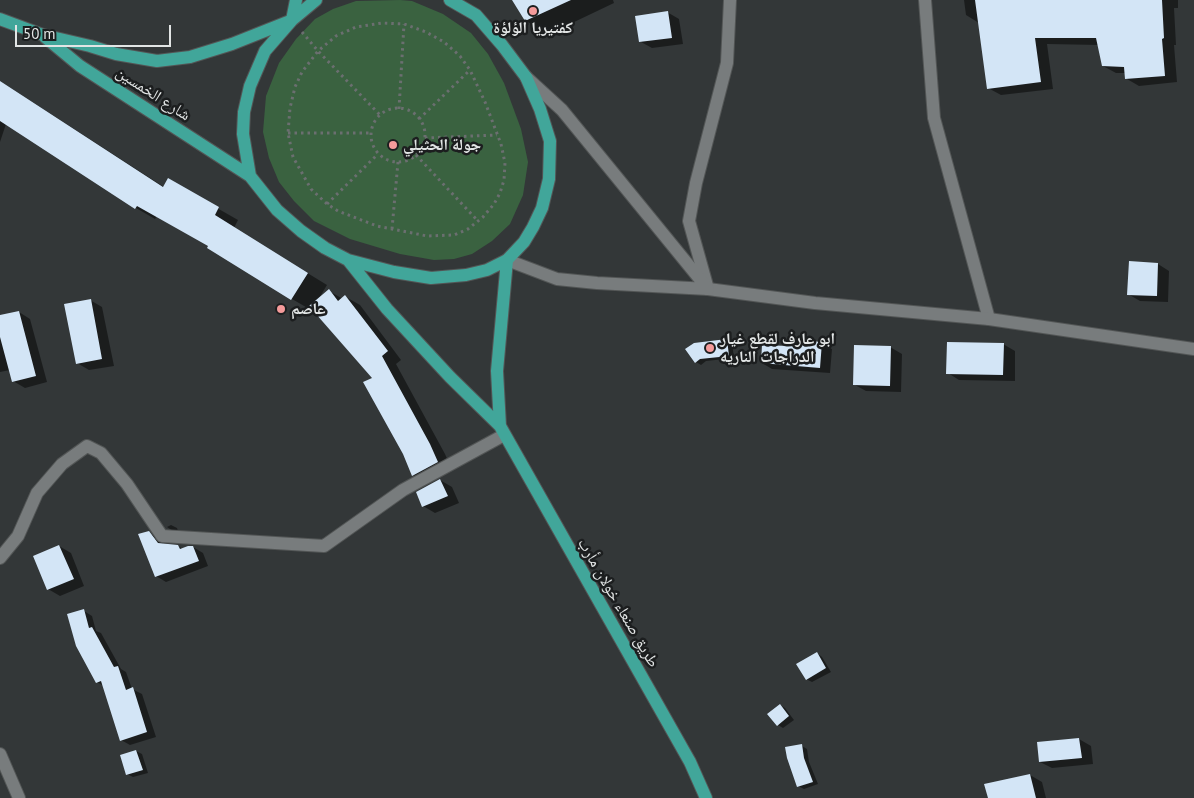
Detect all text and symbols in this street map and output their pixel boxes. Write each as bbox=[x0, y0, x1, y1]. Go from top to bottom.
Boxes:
marker: كفتيريا الؤلؤة bbox=[527, 5, 539, 17]
scale bar bbox=[18, 15, 174, 47]
place label: كفتيريا الؤلؤة bbox=[493, 18, 573, 38]
text: 50 m bbox=[23, 24, 56, 43]
street label: شارع الخمسين bbox=[112, 63, 194, 125]
place label: جولة الحثيلي bbox=[403, 135, 481, 155]
marker: جولة الحثيلي bbox=[387, 139, 399, 151]
place label: عاصم bbox=[291, 299, 325, 319]
marker: عاصم bbox=[275, 303, 287, 315]
place label: ابو عارف لقطع غيار الدراجات الناريه bbox=[720, 329, 835, 367]
marker: ابو عارف لقطع غيار الدراجات الناريه bbox=[704, 342, 716, 354]
street label: طريق صنعاء خولان مأرب bbox=[573, 535, 663, 671]

